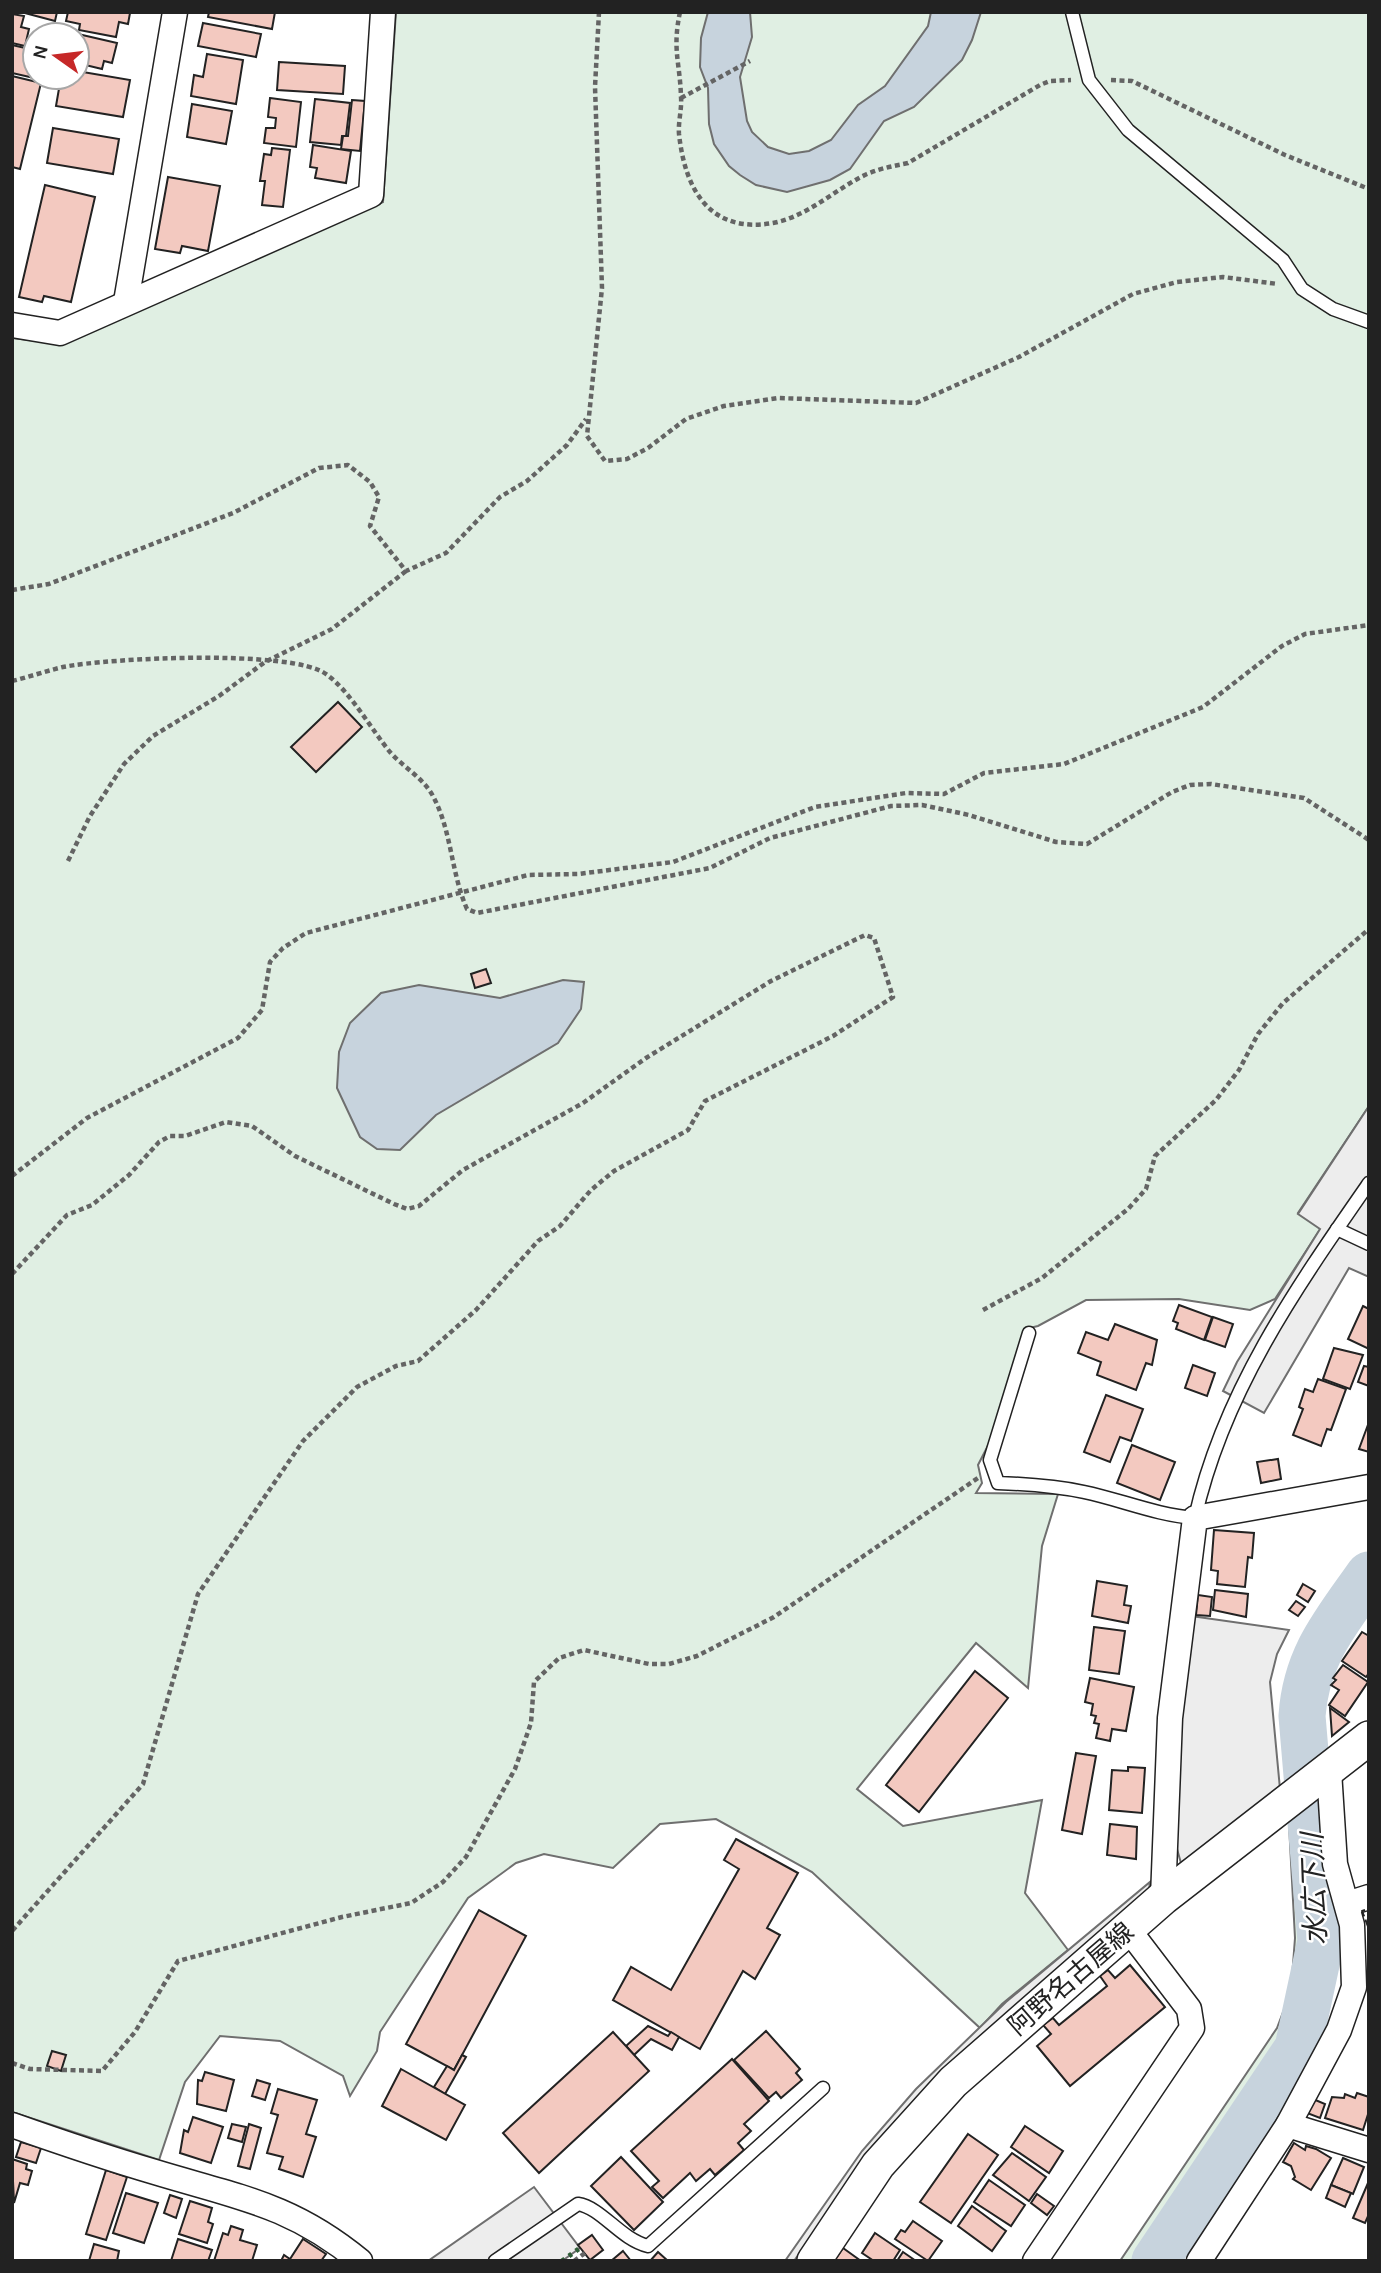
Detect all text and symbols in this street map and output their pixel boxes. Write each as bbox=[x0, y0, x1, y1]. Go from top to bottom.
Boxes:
north arrow bbox=[21, 21, 91, 91]
text: N bbox=[28, 43, 53, 61]
water label: 水広下川 bbox=[1295, 1829, 1332, 1946]
street label: 阿野名古屋線 bbox=[1002, 1916, 1140, 2042]

